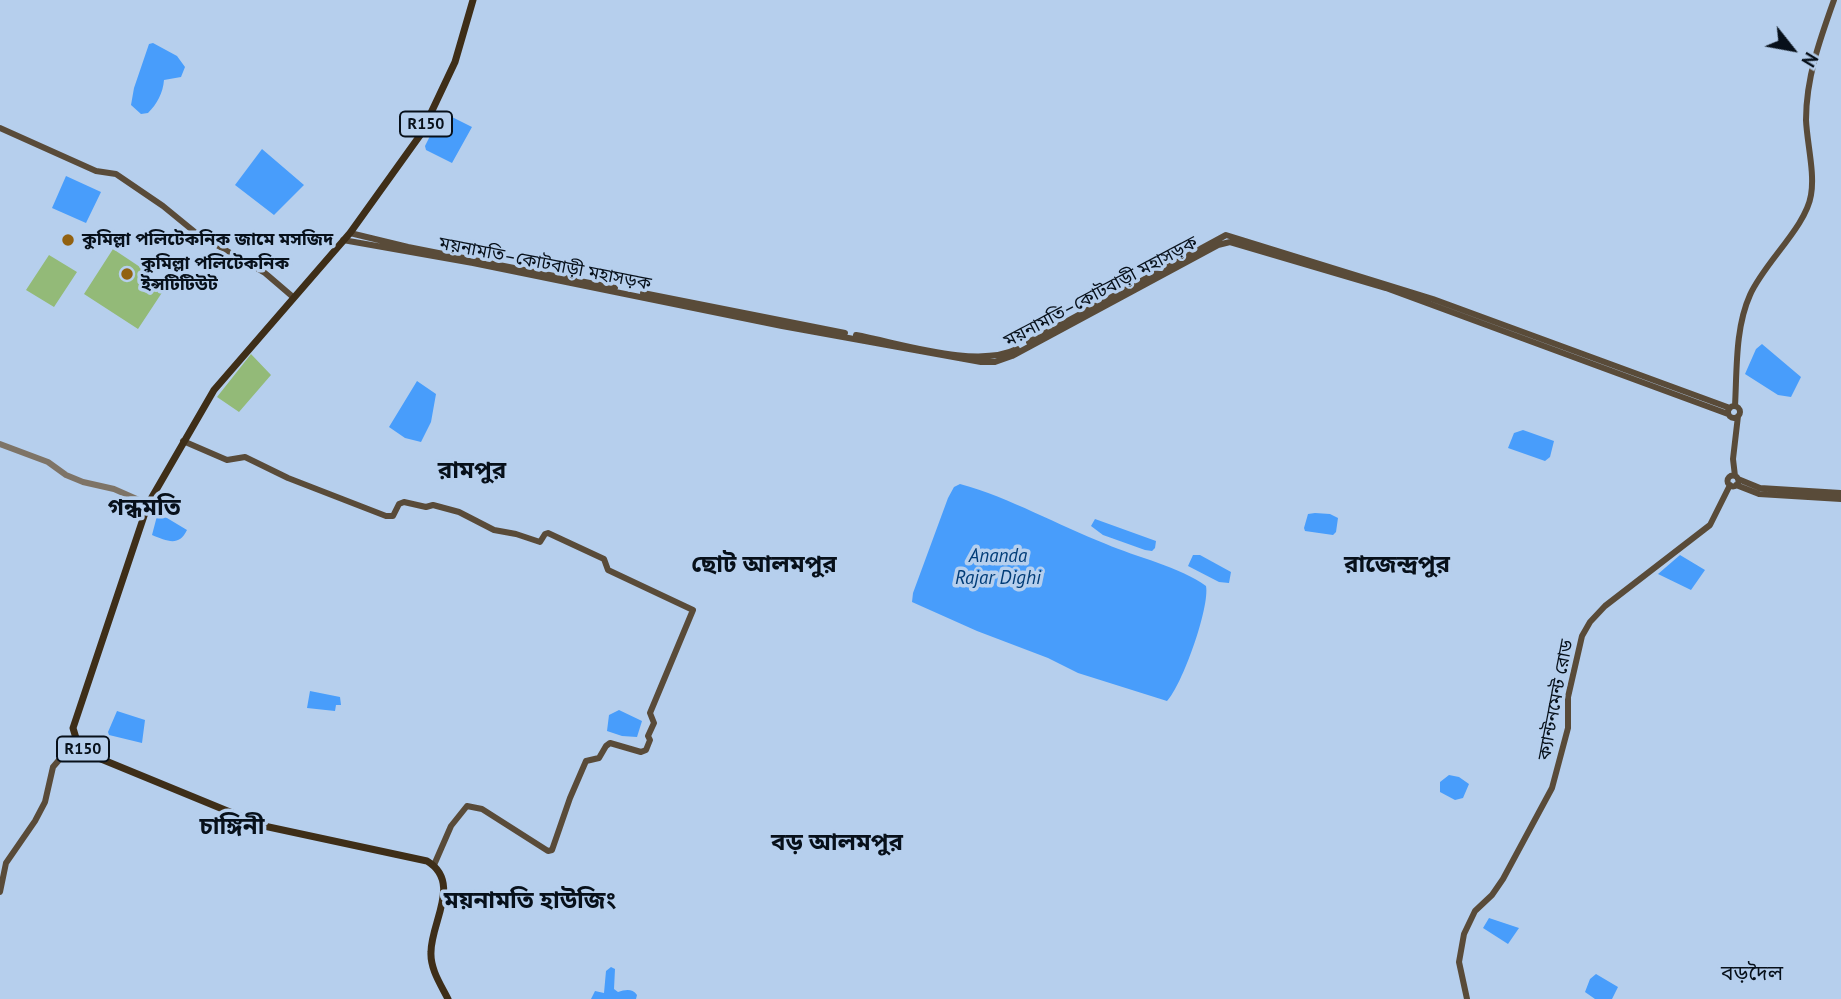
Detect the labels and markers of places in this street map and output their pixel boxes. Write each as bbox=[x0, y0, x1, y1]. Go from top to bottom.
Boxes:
place label: কুমিল্লা পলিটেকনিক জামে মসজিদ bbox=[82, 229, 333, 251]
marker: কুমিল্লা পলিটেকনিক জামে মসজিদ bbox=[60, 232, 76, 248]
place label: কুমিল্লা পলিটেকনিক ইন্সটিটিউট bbox=[141, 253, 289, 296]
marker: কুমিল্লা পলিটেকনিক ইন্সটিটিউট bbox=[119, 266, 135, 282]

